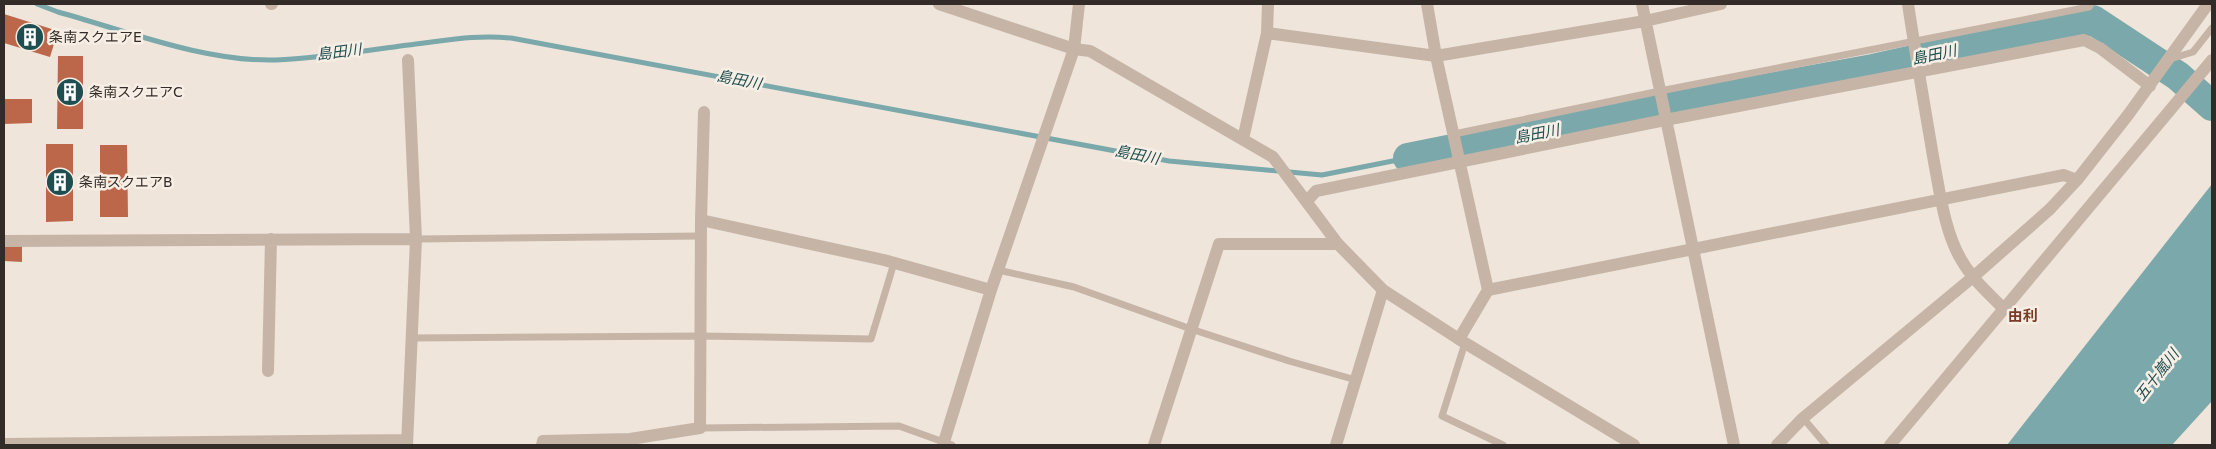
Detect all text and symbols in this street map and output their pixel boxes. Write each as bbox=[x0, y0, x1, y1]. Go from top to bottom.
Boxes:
building icon: 条南スクエアE bbox=[15, 22, 45, 52]
place label: 条南スクエアE bbox=[49, 29, 142, 45]
water label: 島田川 bbox=[316, 40, 364, 64]
water label: 島田川 bbox=[1910, 41, 1960, 68]
water label: 島田川 bbox=[715, 67, 765, 94]
building icon: 条南スクエアC bbox=[55, 77, 85, 107]
place label: 条南スクエアC bbox=[89, 84, 183, 100]
water label: 島田川 bbox=[1513, 120, 1563, 147]
water label: 島田川 bbox=[1113, 142, 1163, 169]
building icon: 条南スクエアB bbox=[45, 167, 75, 197]
place label: 条南スクエアB bbox=[79, 174, 173, 190]
district label: 由利 bbox=[2008, 307, 2038, 325]
water label: 五十嵐川 bbox=[2131, 344, 2184, 404]

